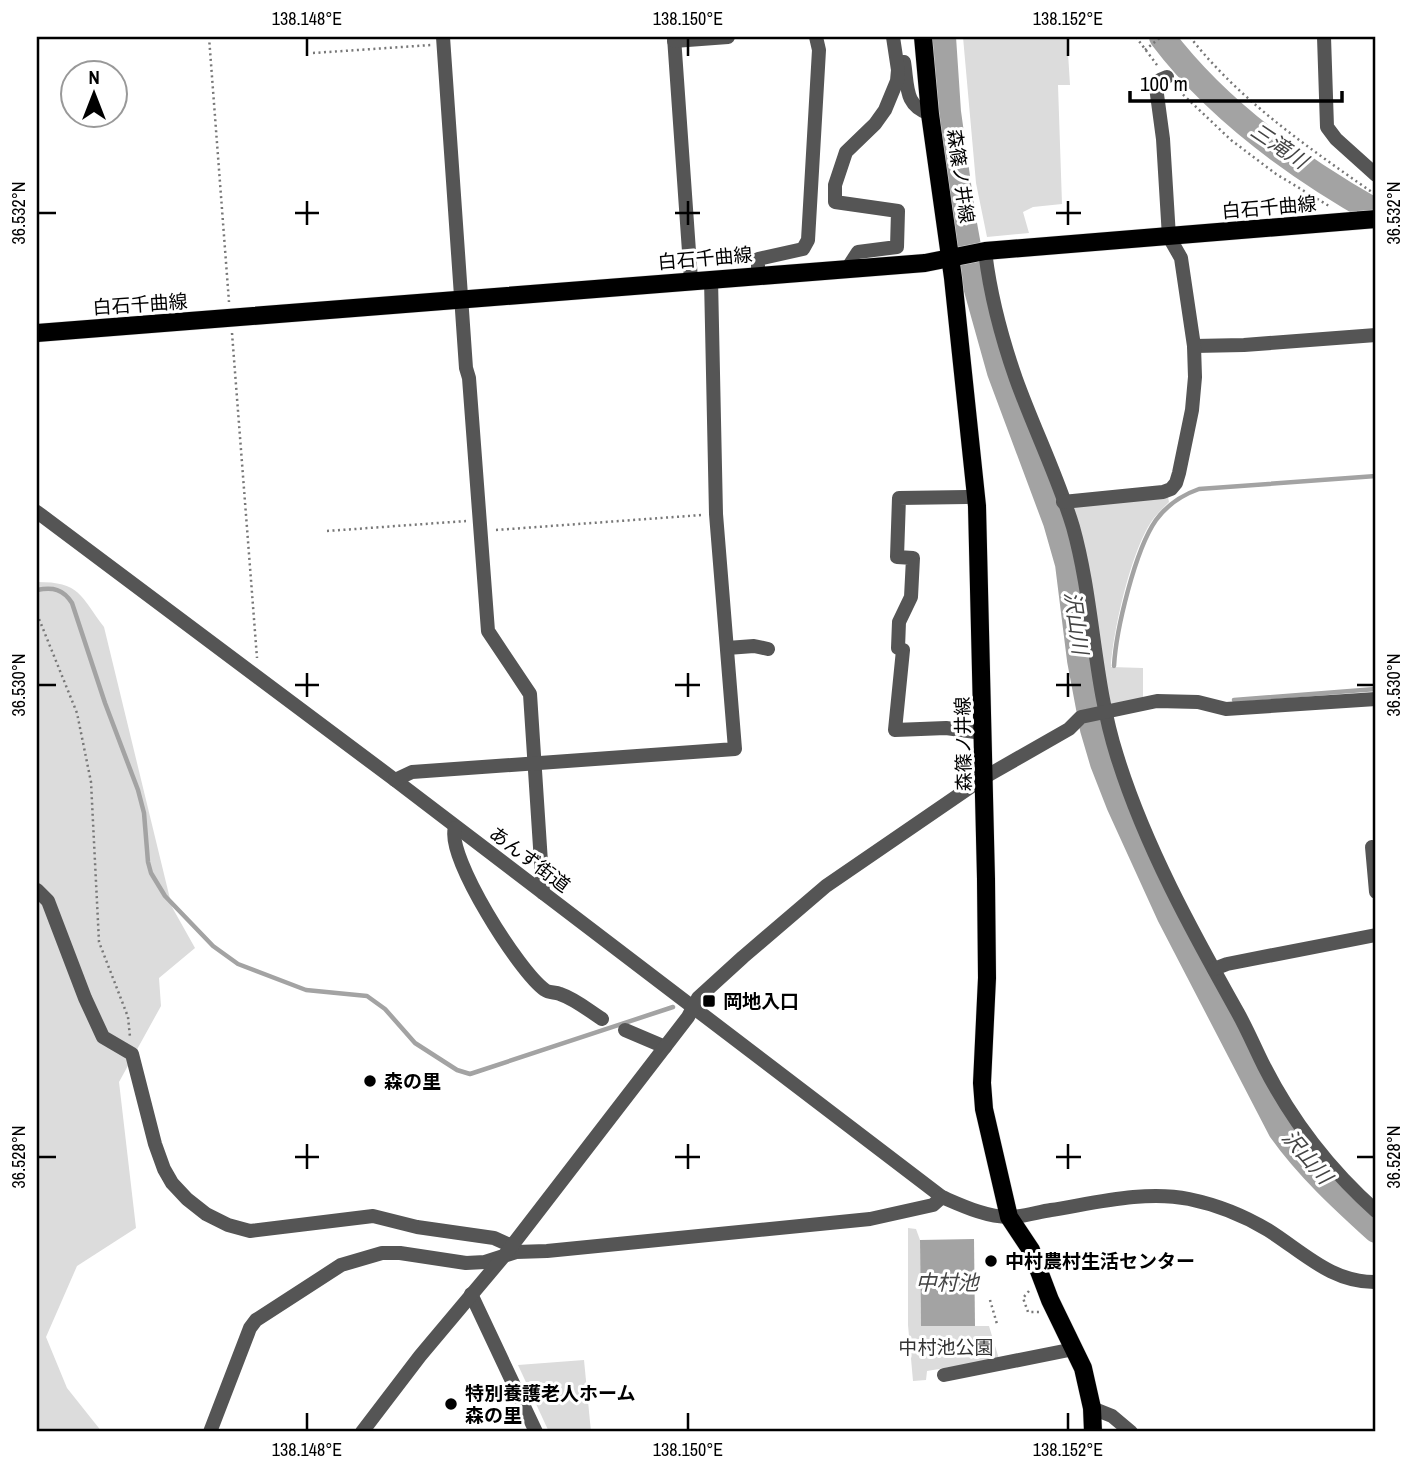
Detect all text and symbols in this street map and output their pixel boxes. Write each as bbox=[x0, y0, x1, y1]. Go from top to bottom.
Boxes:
text: 138.148°E bbox=[272, 6, 342, 31]
text: 138.150°E bbox=[653, 6, 723, 31]
text: 138.152°E bbox=[1033, 6, 1103, 31]
north arrow bbox=[60, 60, 130, 130]
scale bar bbox=[1130, 60, 1341, 104]
text: N bbox=[88, 64, 100, 90]
text: 100 m bbox=[1140, 69, 1188, 98]
water label: 三滝川 bbox=[1245, 116, 1315, 176]
street label: 森篠ノ井線 bbox=[942, 127, 980, 225]
text: 36.532°N bbox=[6, 182, 31, 245]
text: 36.532°N bbox=[1381, 182, 1406, 245]
street label: 白石千曲線 bbox=[1221, 190, 1317, 224]
street label: 白石千曲線 bbox=[657, 241, 753, 275]
street label: 白石千曲線 bbox=[92, 288, 188, 320]
water label: 沢山川 bbox=[1058, 590, 1096, 658]
text: 36.530°N bbox=[6, 654, 31, 717]
text: 36.530°N bbox=[1381, 654, 1406, 717]
street label: 森篠ノ井線 bbox=[949, 696, 977, 792]
street label: あんず街道 bbox=[484, 820, 576, 898]
place label: 岡地入口 bbox=[723, 988, 799, 1014]
marker: 岡地入口 bbox=[701, 993, 717, 1009]
place label: 森の里 bbox=[384, 1068, 441, 1094]
marker: 森の里 bbox=[362, 1073, 378, 1089]
water label: 沢山川 bbox=[1276, 1123, 1340, 1191]
text: 36.528°N bbox=[6, 1126, 31, 1189]
text: 36.528°N bbox=[1381, 1126, 1406, 1189]
place label: 中村農村生活センター bbox=[1005, 1248, 1195, 1274]
marker: 中村農村生活センター bbox=[983, 1253, 999, 1269]
water label: 中村池 bbox=[916, 1268, 980, 1297]
park label: 中村池公園 bbox=[898, 1334, 994, 1360]
place label: 特別養護老人ホーム 森の里 bbox=[465, 1380, 635, 1428]
marker: 特別養護老人ホーム 森の里 bbox=[443, 1396, 459, 1412]
text: 138.148°E bbox=[272, 1437, 342, 1462]
text: 138.150°E bbox=[653, 1437, 723, 1462]
text: 138.152°E bbox=[1033, 1437, 1103, 1462]

